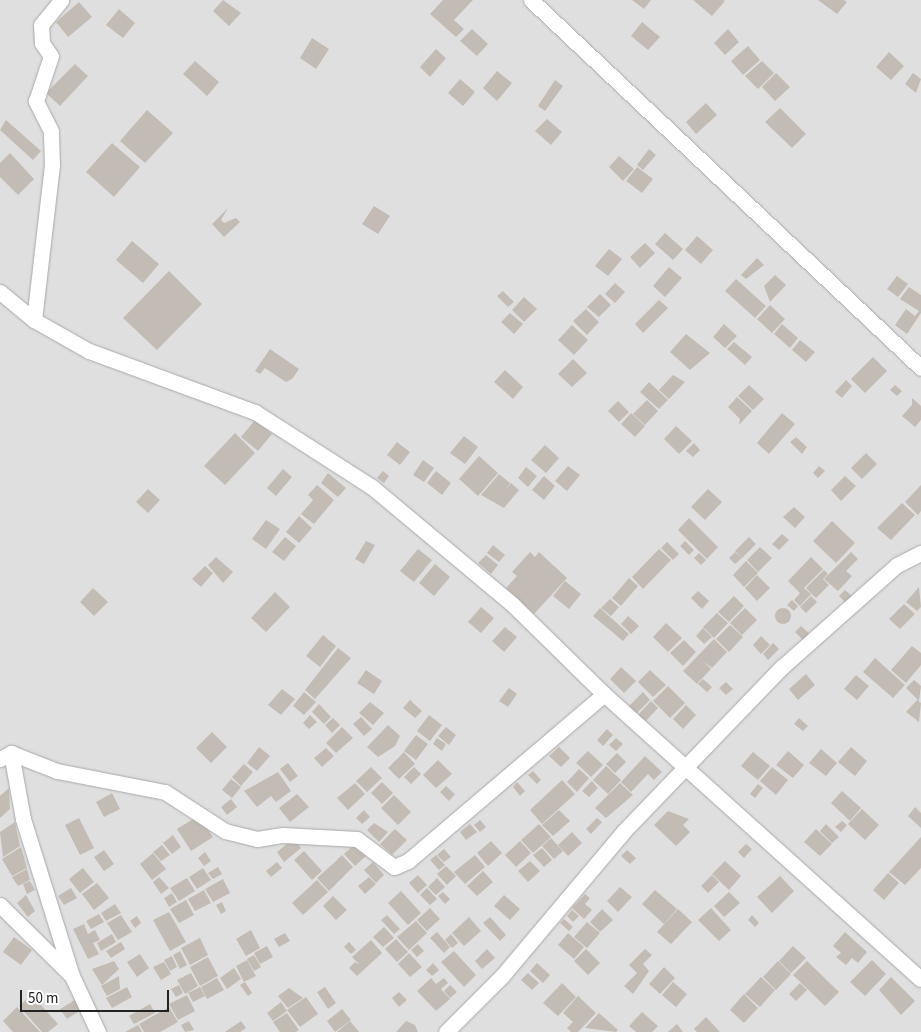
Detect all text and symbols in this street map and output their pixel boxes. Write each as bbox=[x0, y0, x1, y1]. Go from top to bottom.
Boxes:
scale bar bbox=[22, 980, 171, 1012]
text: 50 m bbox=[28, 988, 58, 1009]

